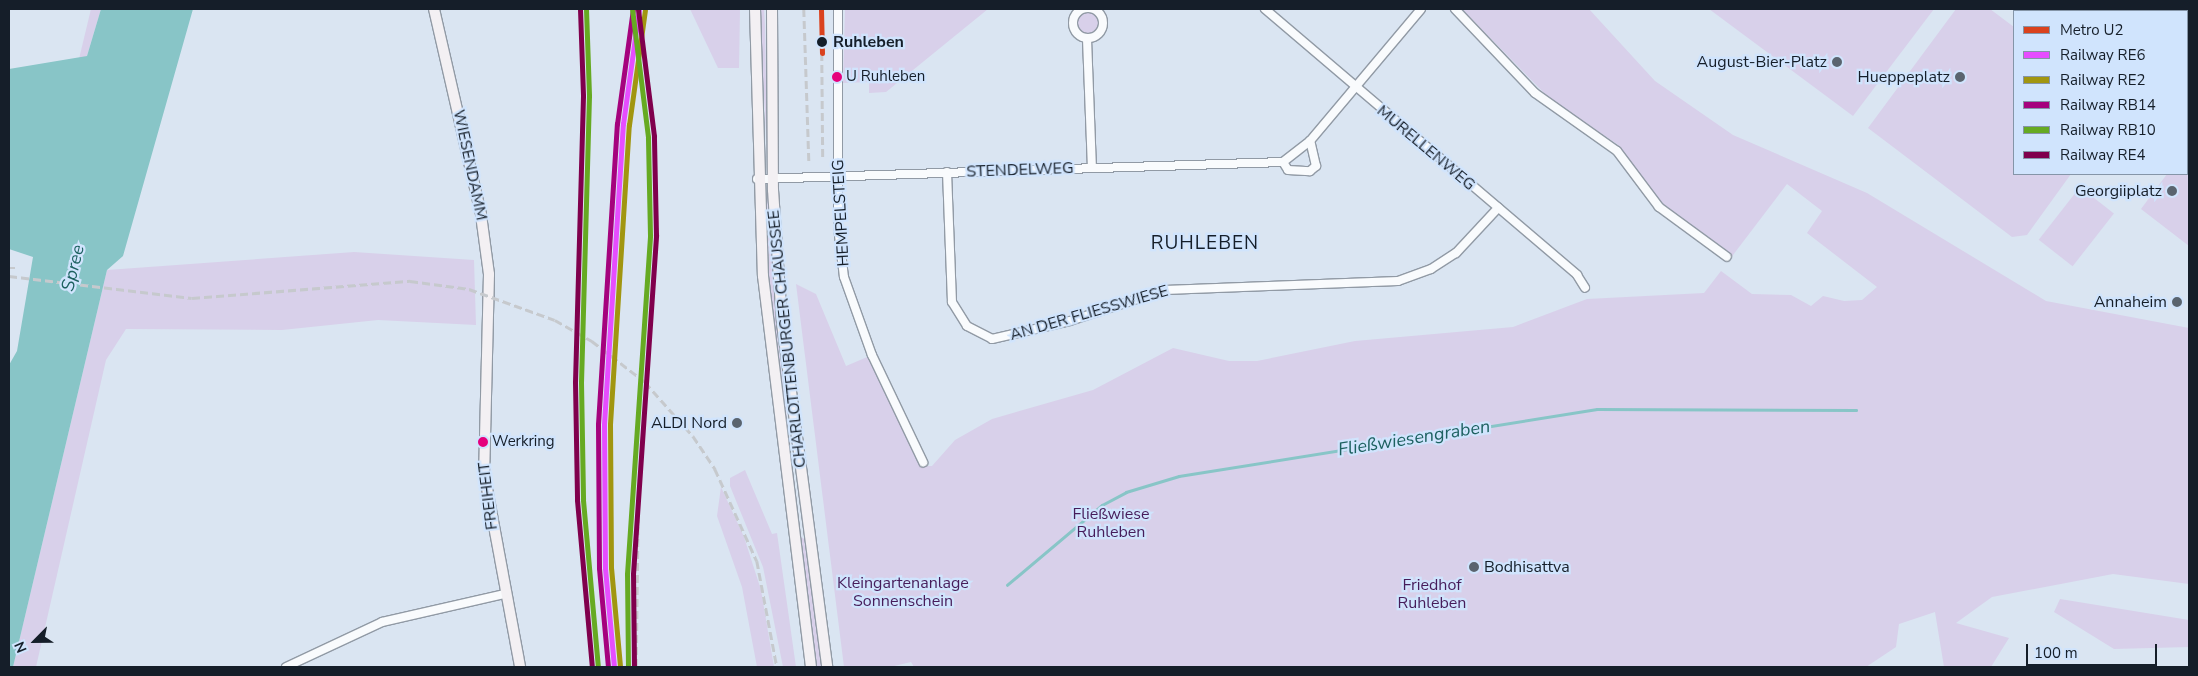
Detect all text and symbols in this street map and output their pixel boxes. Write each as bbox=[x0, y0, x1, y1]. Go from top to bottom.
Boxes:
legend bbox=[2013, 10, 2188, 175]
text: Metro U2 bbox=[2060, 20, 2123, 40]
place label: Ruhleben bbox=[833, 32, 904, 52]
marker: Ruhleben bbox=[815, 35, 829, 49]
text: Railway RE6 bbox=[2060, 45, 2145, 65]
place label: August-Bier-Platz bbox=[1697, 52, 1827, 72]
marker: August-Bier-Platz bbox=[1831, 56, 1843, 68]
place label: Hueppeplatz bbox=[1858, 67, 1950, 87]
place label: U Ruhleben bbox=[846, 68, 925, 86]
text: Railway RE2 bbox=[2060, 70, 2145, 90]
marker: Hueppeplatz bbox=[1954, 71, 1966, 83]
marker: U Ruhleben bbox=[832, 72, 842, 82]
text: Railway RB14 bbox=[2060, 95, 2156, 115]
street label: MURELLENWEG bbox=[1373, 101, 1479, 195]
street label: WIESENDAMM bbox=[449, 108, 491, 222]
text: Railway RB10 bbox=[2060, 120, 2156, 140]
text: Railway RE4 bbox=[2060, 145, 2145, 165]
street label: HEMPELSTEIG bbox=[829, 159, 853, 267]
street label: STENDELWEG bbox=[966, 159, 1074, 181]
place label: Georgiiplatz bbox=[2075, 181, 2162, 201]
marker: Georgiiplatz bbox=[2166, 185, 2178, 197]
street label: CHARLOTTENBURGER CHAUSSEE bbox=[764, 209, 810, 469]
district label: RUHLEBEN bbox=[1150, 233, 1260, 255]
water label: Spree bbox=[57, 243, 89, 293]
street label: AN DER FLIESSWIESE bbox=[1008, 281, 1170, 345]
place label: Annaheim bbox=[2094, 292, 2167, 312]
marker: Annaheim bbox=[2171, 296, 2183, 308]
place label: ALDI Nord bbox=[651, 413, 727, 433]
water label: Fließwiesengraben bbox=[1336, 415, 1492, 461]
marker: ALDI Nord bbox=[731, 417, 743, 429]
place label: Werkring bbox=[492, 433, 555, 451]
marker: Werkring bbox=[478, 437, 488, 447]
street label: FREIHEIT bbox=[474, 461, 502, 531]
park label: Fließwiese Ruhleben bbox=[1072, 504, 1150, 542]
place label: Bodhisattva bbox=[1484, 557, 1570, 577]
marker: Bodhisattva bbox=[1468, 561, 1480, 573]
park label: Kleingartenanlage Sonnenschein bbox=[837, 573, 969, 611]
park label: Friedhof Ruhleben bbox=[1398, 575, 1466, 613]
north arrow bbox=[10, 616, 60, 666]
scale bar bbox=[2028, 634, 2159, 666]
text: N bbox=[10, 639, 32, 656]
text: 100 m bbox=[2034, 643, 2078, 663]

